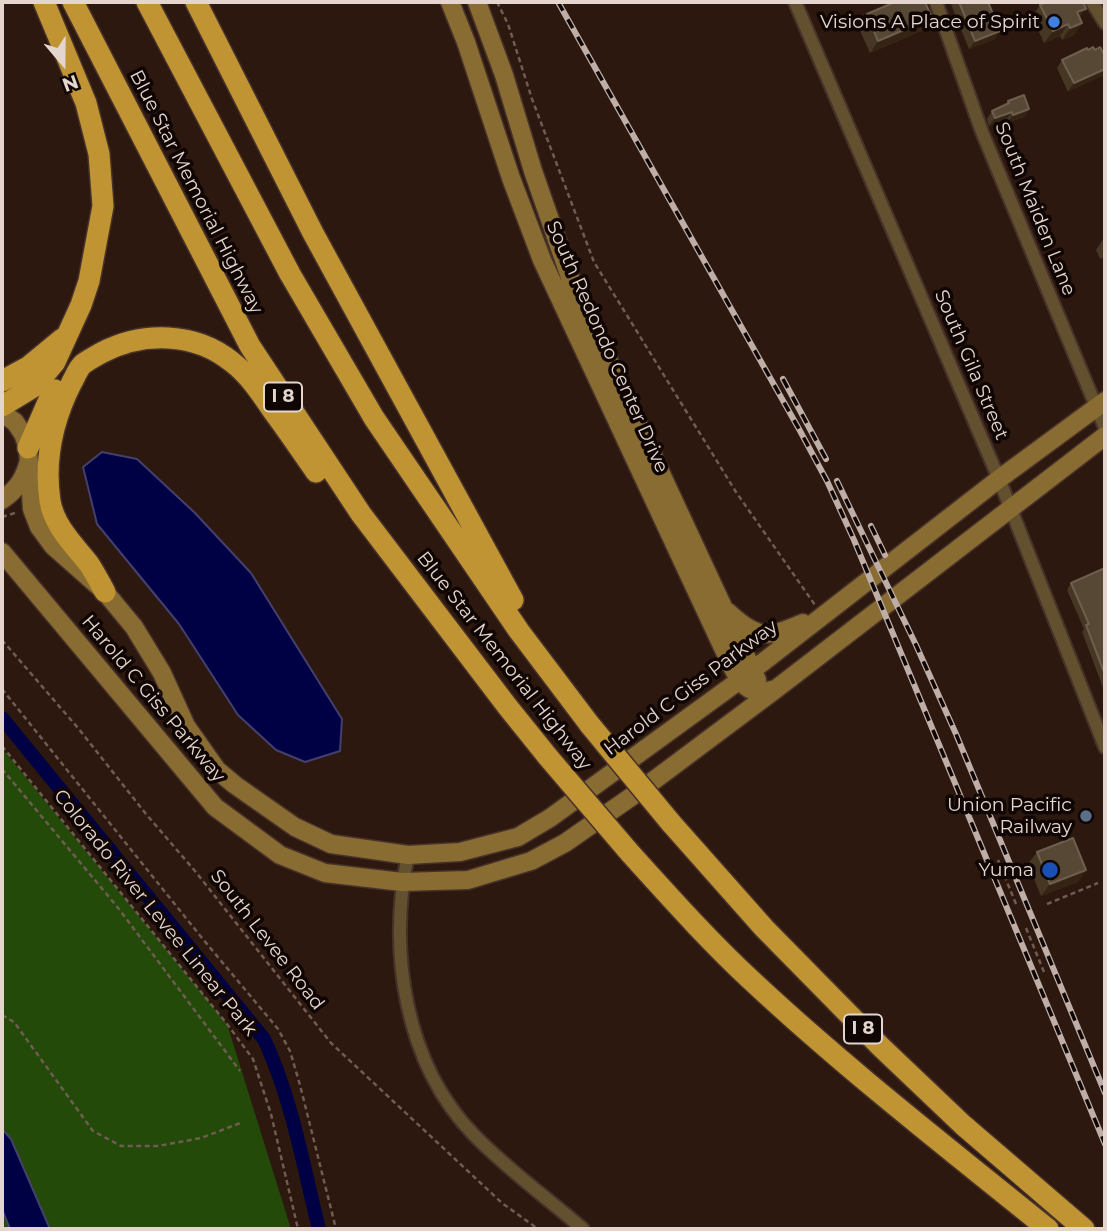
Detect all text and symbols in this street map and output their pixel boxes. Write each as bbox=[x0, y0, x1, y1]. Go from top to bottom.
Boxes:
place label: Visions A Place of Spirit bbox=[820, 11, 1040, 33]
marker: Visions A Place of Spirit bbox=[1046, 14, 1062, 30]
north arrow bbox=[28, 28, 98, 98]
street label: Blue Star Memorial Highway bbox=[124, 66, 268, 318]
text: N bbox=[59, 70, 82, 97]
street label: South Maiden Lane bbox=[990, 119, 1080, 299]
street label: South Redondo Center Drive bbox=[541, 218, 673, 476]
street label: South Gila Street bbox=[929, 287, 1013, 443]
road number: I 8 bbox=[264, 382, 302, 412]
street label: Blue Star Memorial Highway bbox=[412, 547, 596, 775]
street label: Harold C Giss Parkway bbox=[76, 611, 230, 787]
street label: Harold C Giss Parkway bbox=[600, 615, 782, 761]
street label: Colorado River Levee Linear Park bbox=[48, 785, 262, 1041]
place label: Union Pacific Railway bbox=[947, 794, 1072, 838]
marker: Union Pacific Railway bbox=[1078, 808, 1094, 824]
place label: Yuma bbox=[978, 859, 1034, 881]
marker: Yuma bbox=[1040, 860, 1060, 880]
street label: South Levee Road bbox=[205, 865, 329, 1015]
road number: I 8 bbox=[844, 1014, 882, 1044]

